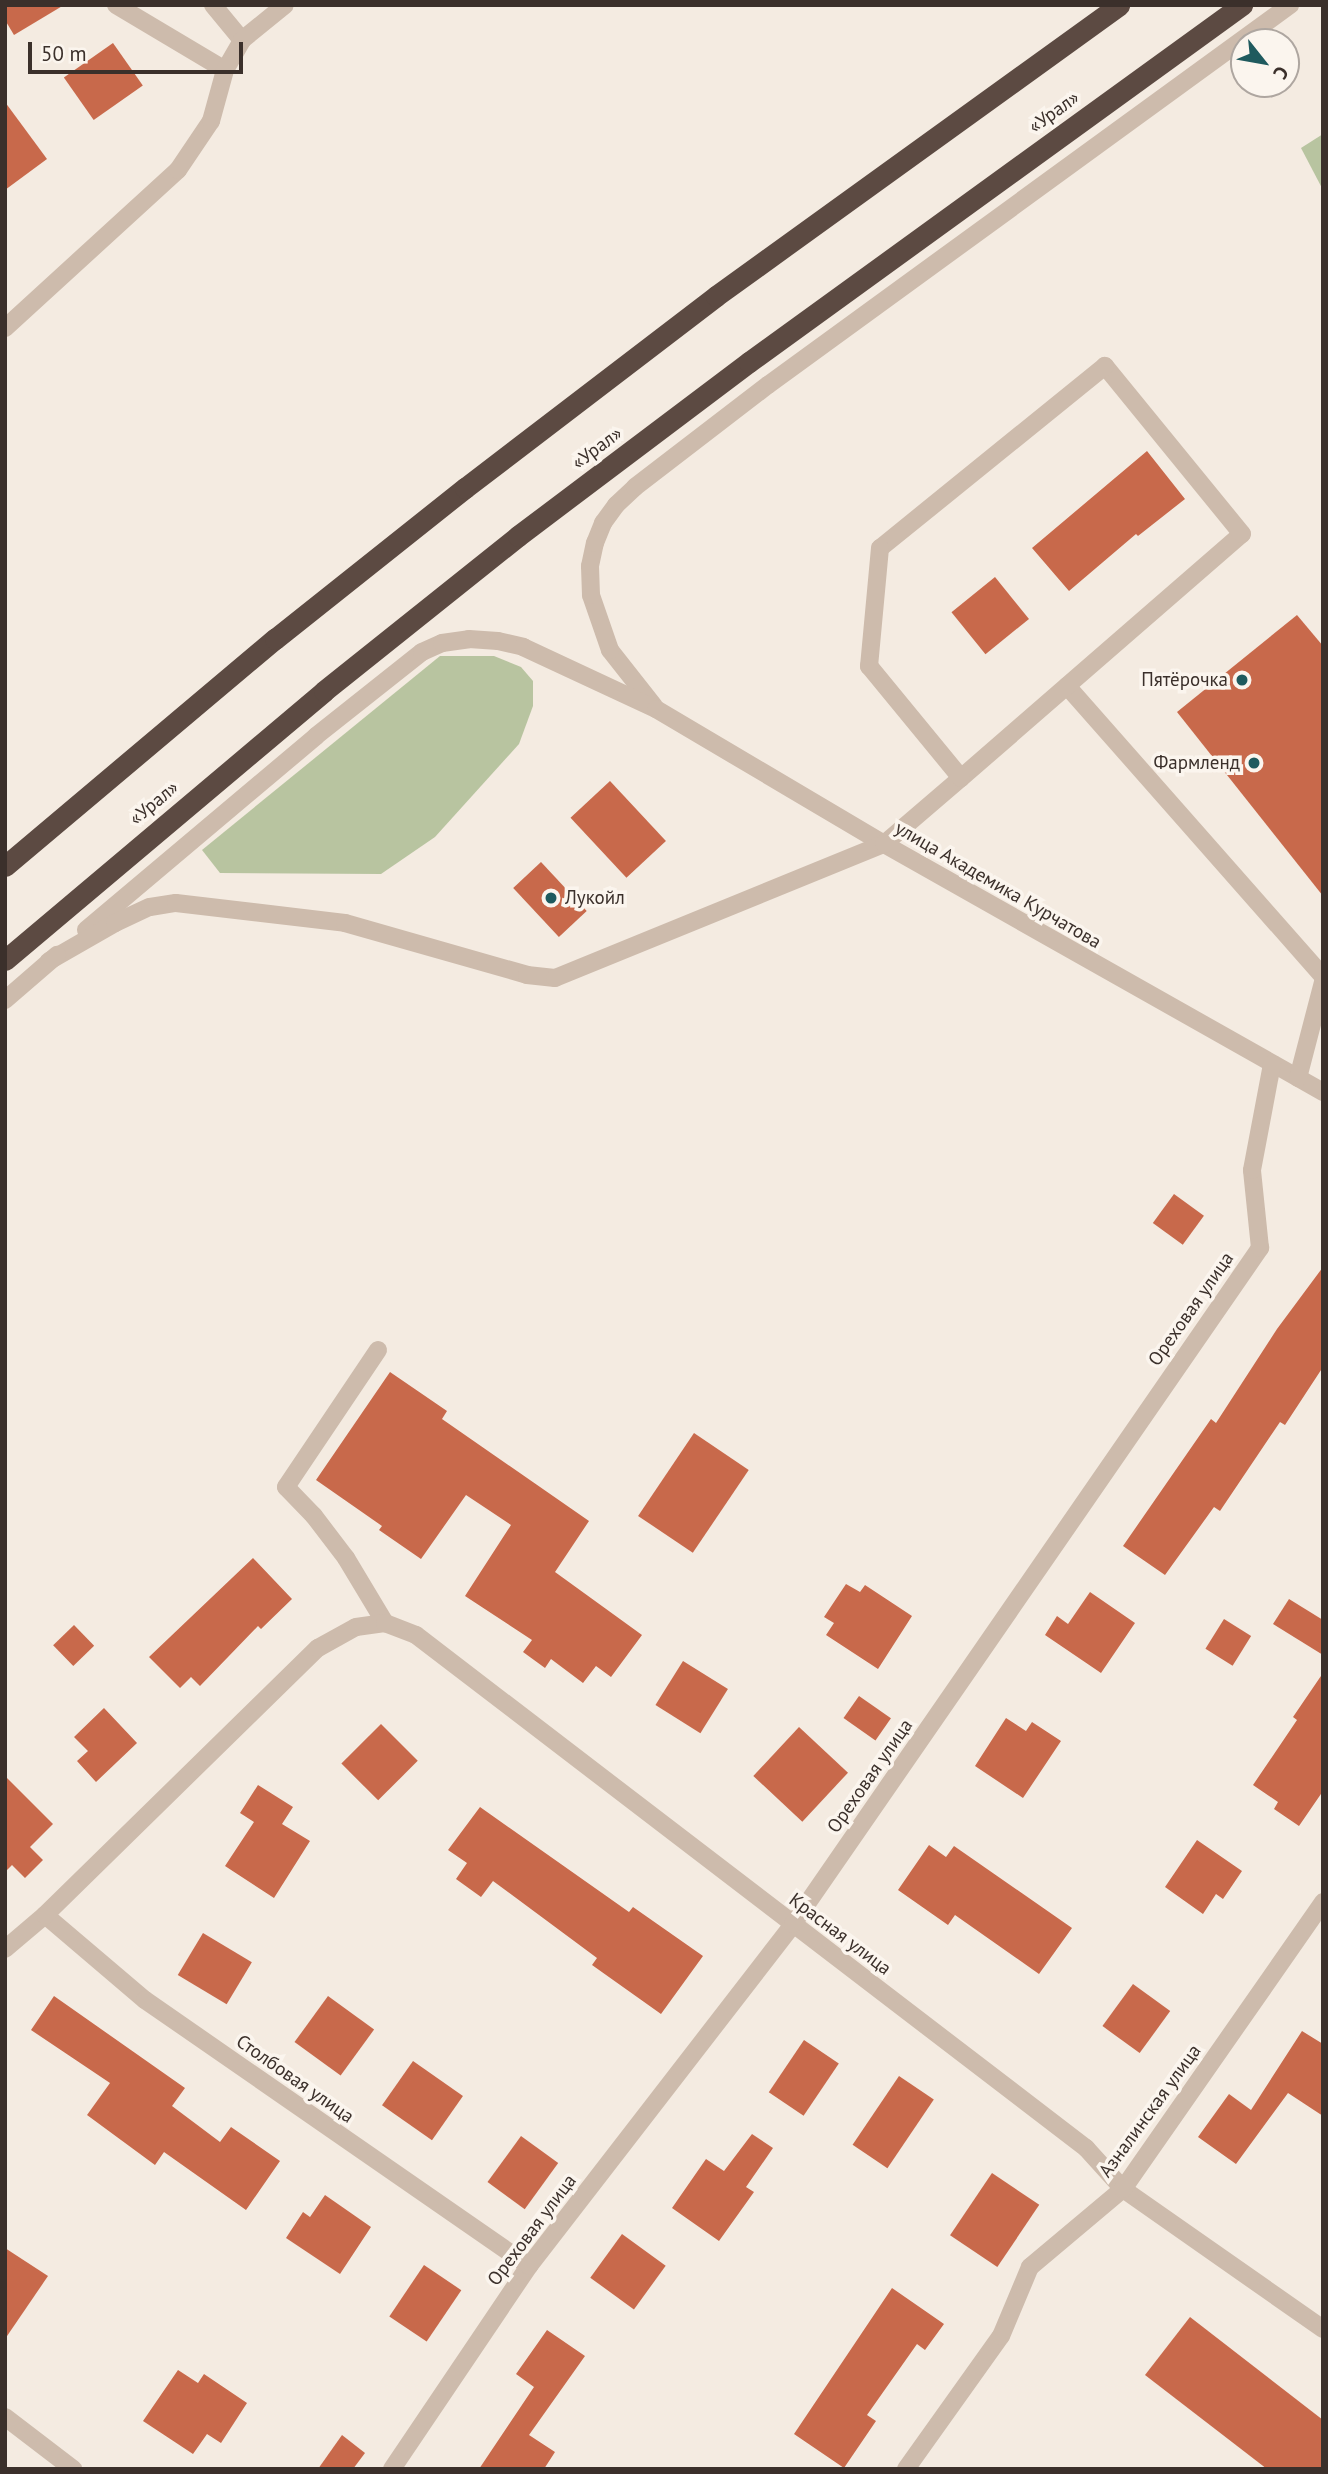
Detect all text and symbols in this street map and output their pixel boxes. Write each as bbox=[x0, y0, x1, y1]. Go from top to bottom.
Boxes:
scale bar bbox=[32, 28, 247, 72]
north arrow bbox=[1230, 28, 1300, 98]
text: 50 m bbox=[41, 40, 87, 67]
text: С bbox=[1268, 62, 1294, 84]
street label: «Урал» bbox=[1024, 86, 1084, 138]
street label: «Урал» bbox=[567, 422, 627, 474]
place label: Пятёрочка bbox=[1141, 669, 1228, 691]
marker: Пятёрочка bbox=[1234, 672, 1250, 688]
place label: Фармленд bbox=[1153, 752, 1240, 774]
marker: Фармленд bbox=[1246, 755, 1262, 771]
street label: «Урал» bbox=[125, 776, 183, 830]
street label: улица Академика Курчатова bbox=[891, 816, 1105, 954]
place label: Лукойл bbox=[565, 887, 625, 909]
marker: Лукойл bbox=[543, 890, 559, 906]
street label: Ореховая улица bbox=[1143, 1248, 1239, 1370]
street label: Ореховая улица bbox=[822, 1715, 918, 1837]
street label: Красная улица bbox=[784, 1888, 896, 1980]
street label: Столбовая улица bbox=[232, 2030, 358, 2128]
street label: Азналинская улица bbox=[1094, 2040, 1206, 2182]
street label: Ореховая улица bbox=[483, 2170, 581, 2290]

